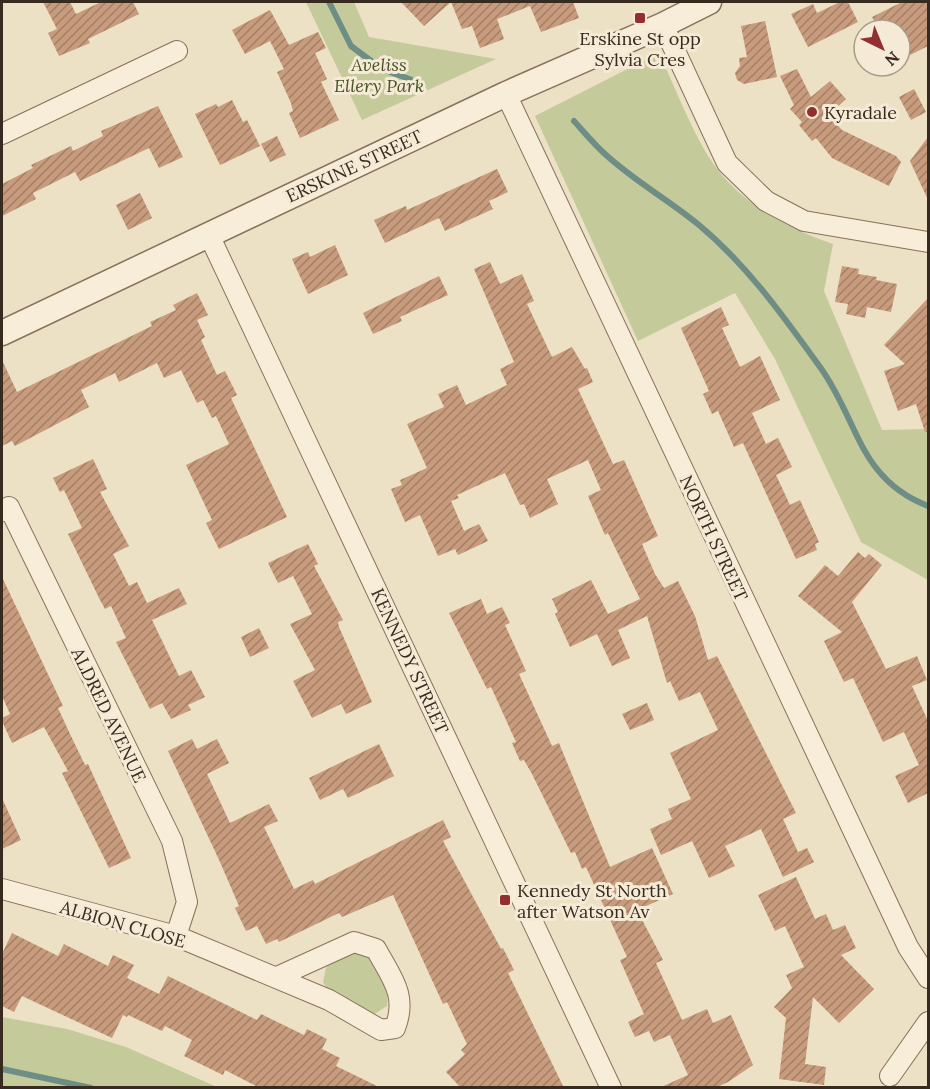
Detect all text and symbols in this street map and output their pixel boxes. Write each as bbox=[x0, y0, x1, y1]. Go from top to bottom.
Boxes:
marker: Erskine St opp Sylvia Cres bbox=[633, 11, 647, 25]
north arrow bbox=[852, 18, 912, 78]
place label: Erskine St opp Sylvia Cres bbox=[579, 27, 701, 71]
text: N bbox=[881, 47, 904, 71]
park label: Aveliss Ellery Park bbox=[334, 53, 424, 97]
place label: Kyradale bbox=[824, 101, 897, 124]
marker: Kyradale bbox=[805, 105, 819, 119]
street label: ERSKINE STREET bbox=[282, 124, 426, 208]
street label: NORTH STREET bbox=[675, 471, 753, 605]
street label: KENNEDY STREET bbox=[366, 584, 454, 738]
street label: ALDRED AVENUE bbox=[66, 643, 152, 786]
place label: Kennedy St North after Watson Av bbox=[517, 879, 667, 923]
marker: Kennedy St North after Watson Av bbox=[498, 893, 512, 907]
street label: ALBION CLOSE bbox=[57, 895, 188, 953]

